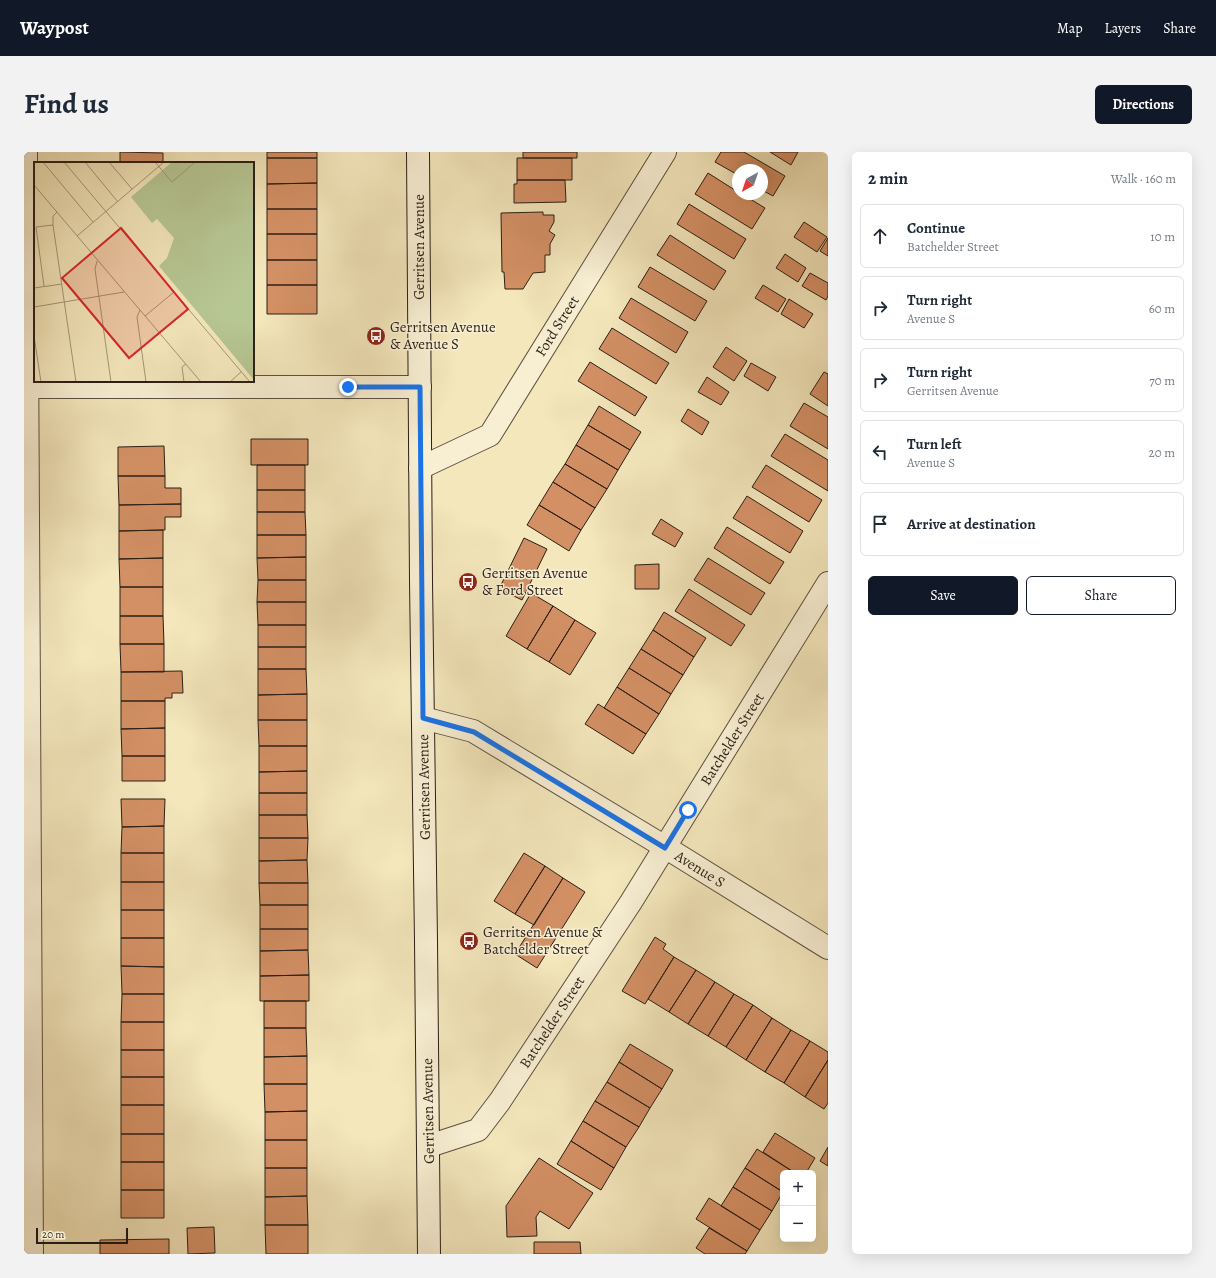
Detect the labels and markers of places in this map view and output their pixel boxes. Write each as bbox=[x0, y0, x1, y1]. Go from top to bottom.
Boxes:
place label: Gerritsen Avenue & Avenue S bbox=[390, 317, 496, 354]
bus stop icon: Gerritsen Avenue & Avenue S bbox=[365, 325, 387, 347]
place label: Gerritsen Avenue & Ford Street bbox=[482, 563, 588, 600]
bus stop icon: Gerritsen Avenue & Ford Street bbox=[457, 571, 479, 593]
place label: Gerritsen Avenue & Batchelder Street bbox=[483, 922, 603, 959]
bus stop icon: Gerritsen Avenue & Batchelder Street bbox=[458, 930, 480, 952]

